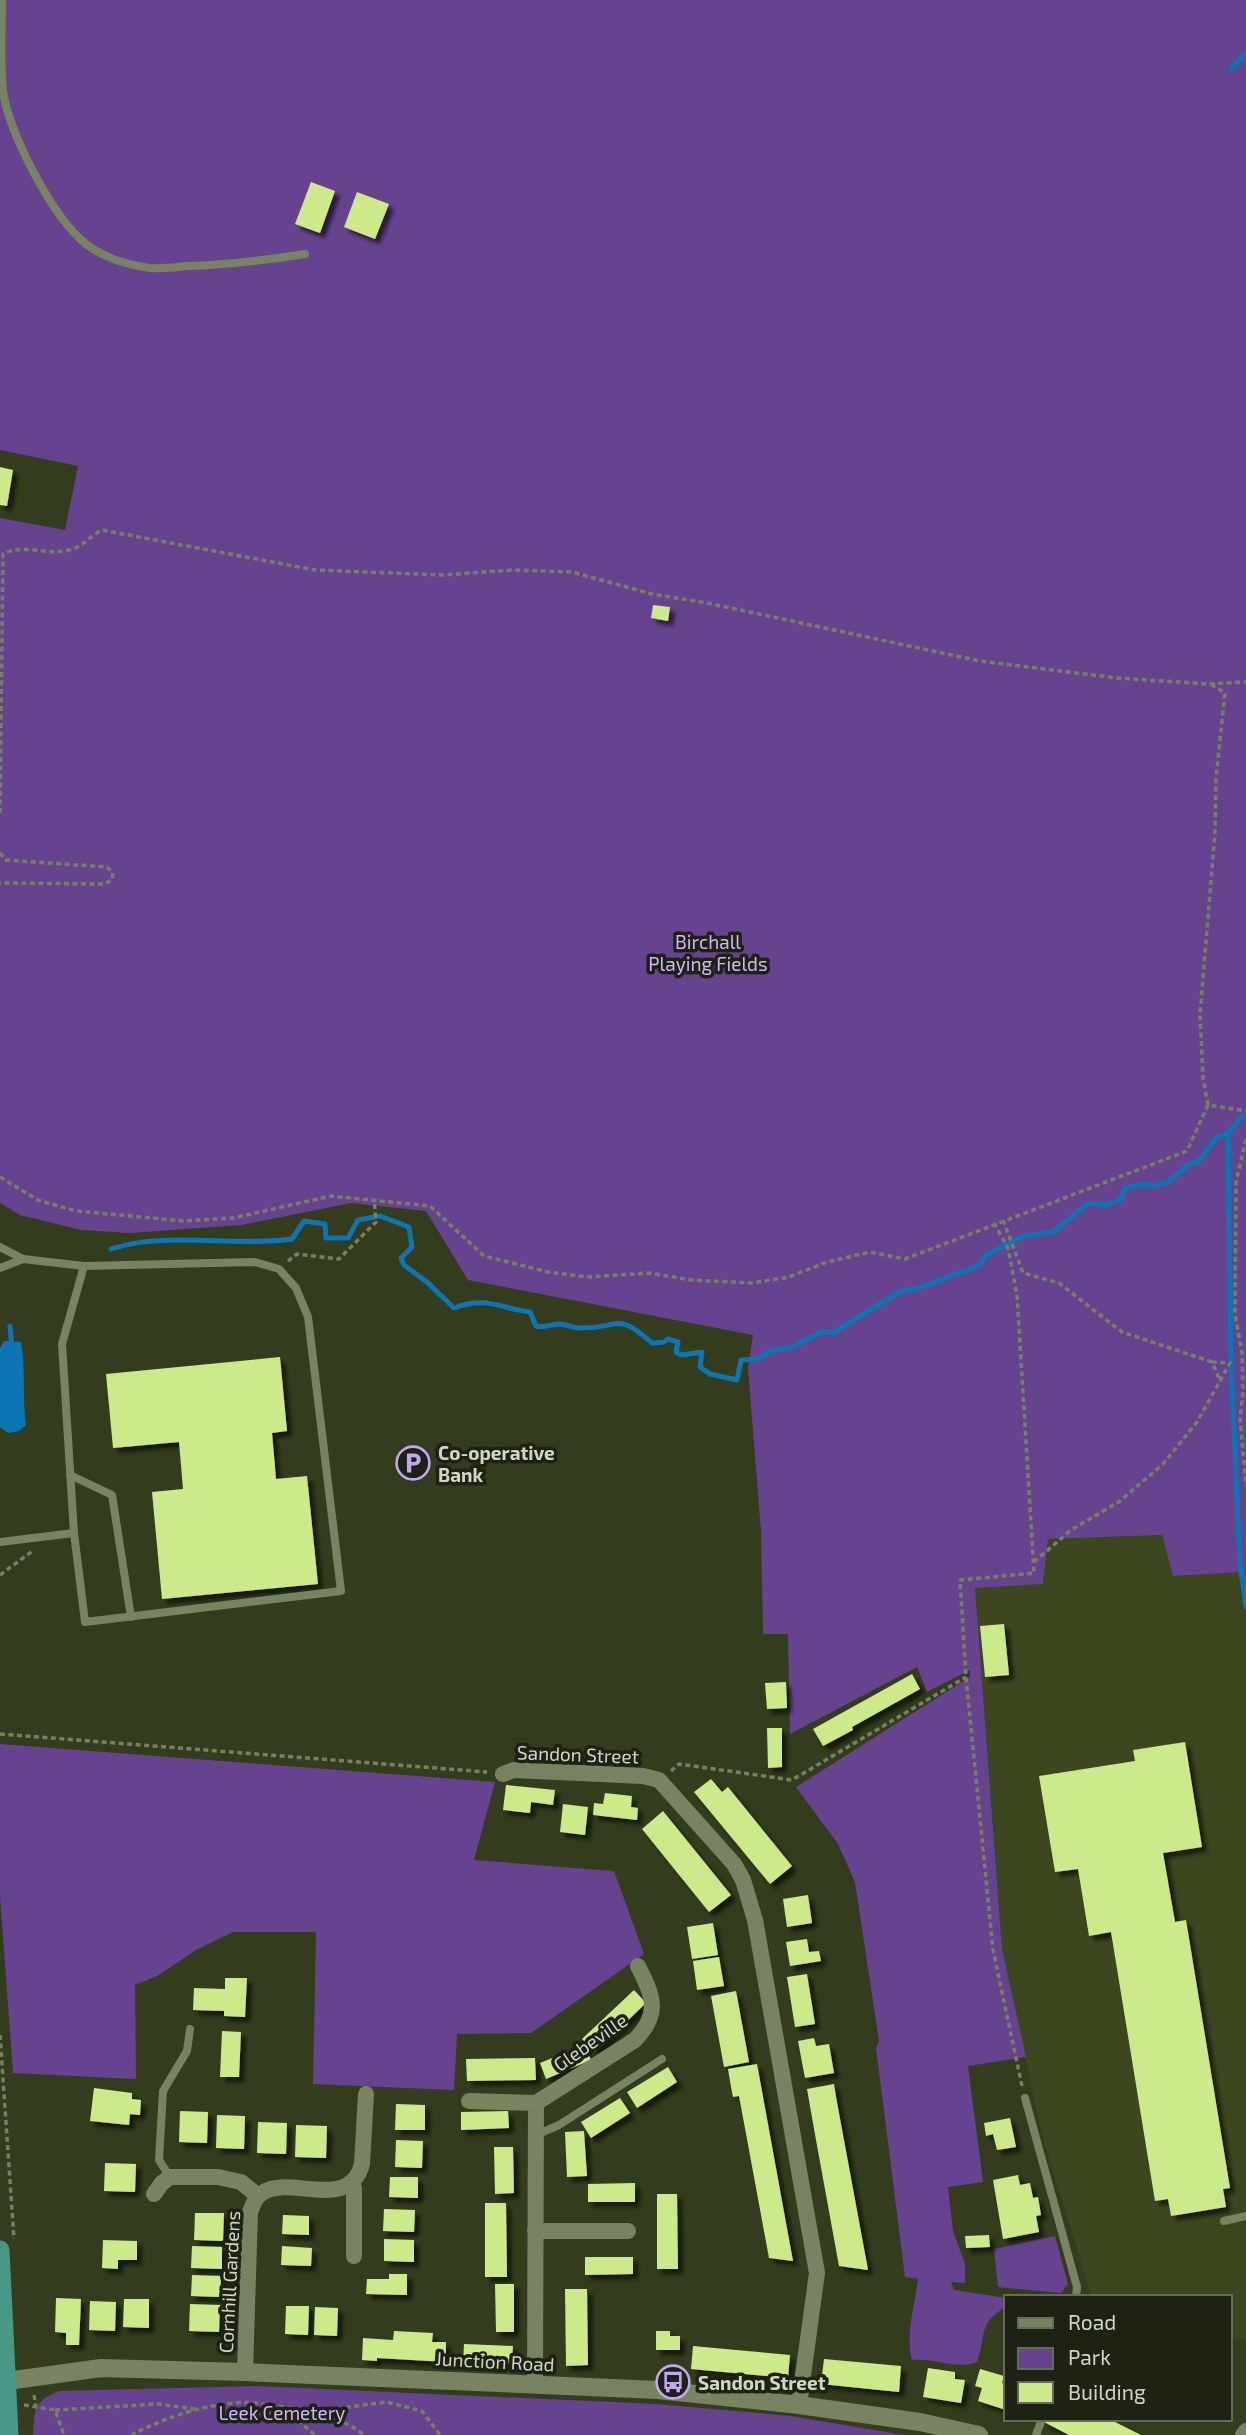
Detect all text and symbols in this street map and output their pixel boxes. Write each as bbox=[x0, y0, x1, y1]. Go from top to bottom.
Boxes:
park label: Birchall Playing Fields bbox=[648, 930, 768, 975]
place label: Co-operative Bank bbox=[438, 1441, 555, 1486]
parking icon: Co-operative Bank bbox=[394, 1444, 432, 1482]
street label: Sandon Street bbox=[517, 1740, 639, 1768]
street label: Glebeville bbox=[549, 2008, 631, 2076]
street label: Cornhill Gardens bbox=[214, 2210, 244, 2354]
legend bbox=[1004, 2295, 1232, 2421]
text: Road bbox=[1068, 2309, 1116, 2334]
text: Park bbox=[1068, 2344, 1111, 2369]
street label: Junction Road bbox=[435, 2346, 555, 2376]
bus stop icon: Sandon Street bbox=[654, 2363, 692, 2401]
place label: Sandon Street bbox=[698, 2371, 826, 2394]
text: Building bbox=[1068, 2379, 1146, 2404]
park label: Leek Cemetery bbox=[219, 2401, 345, 2424]

